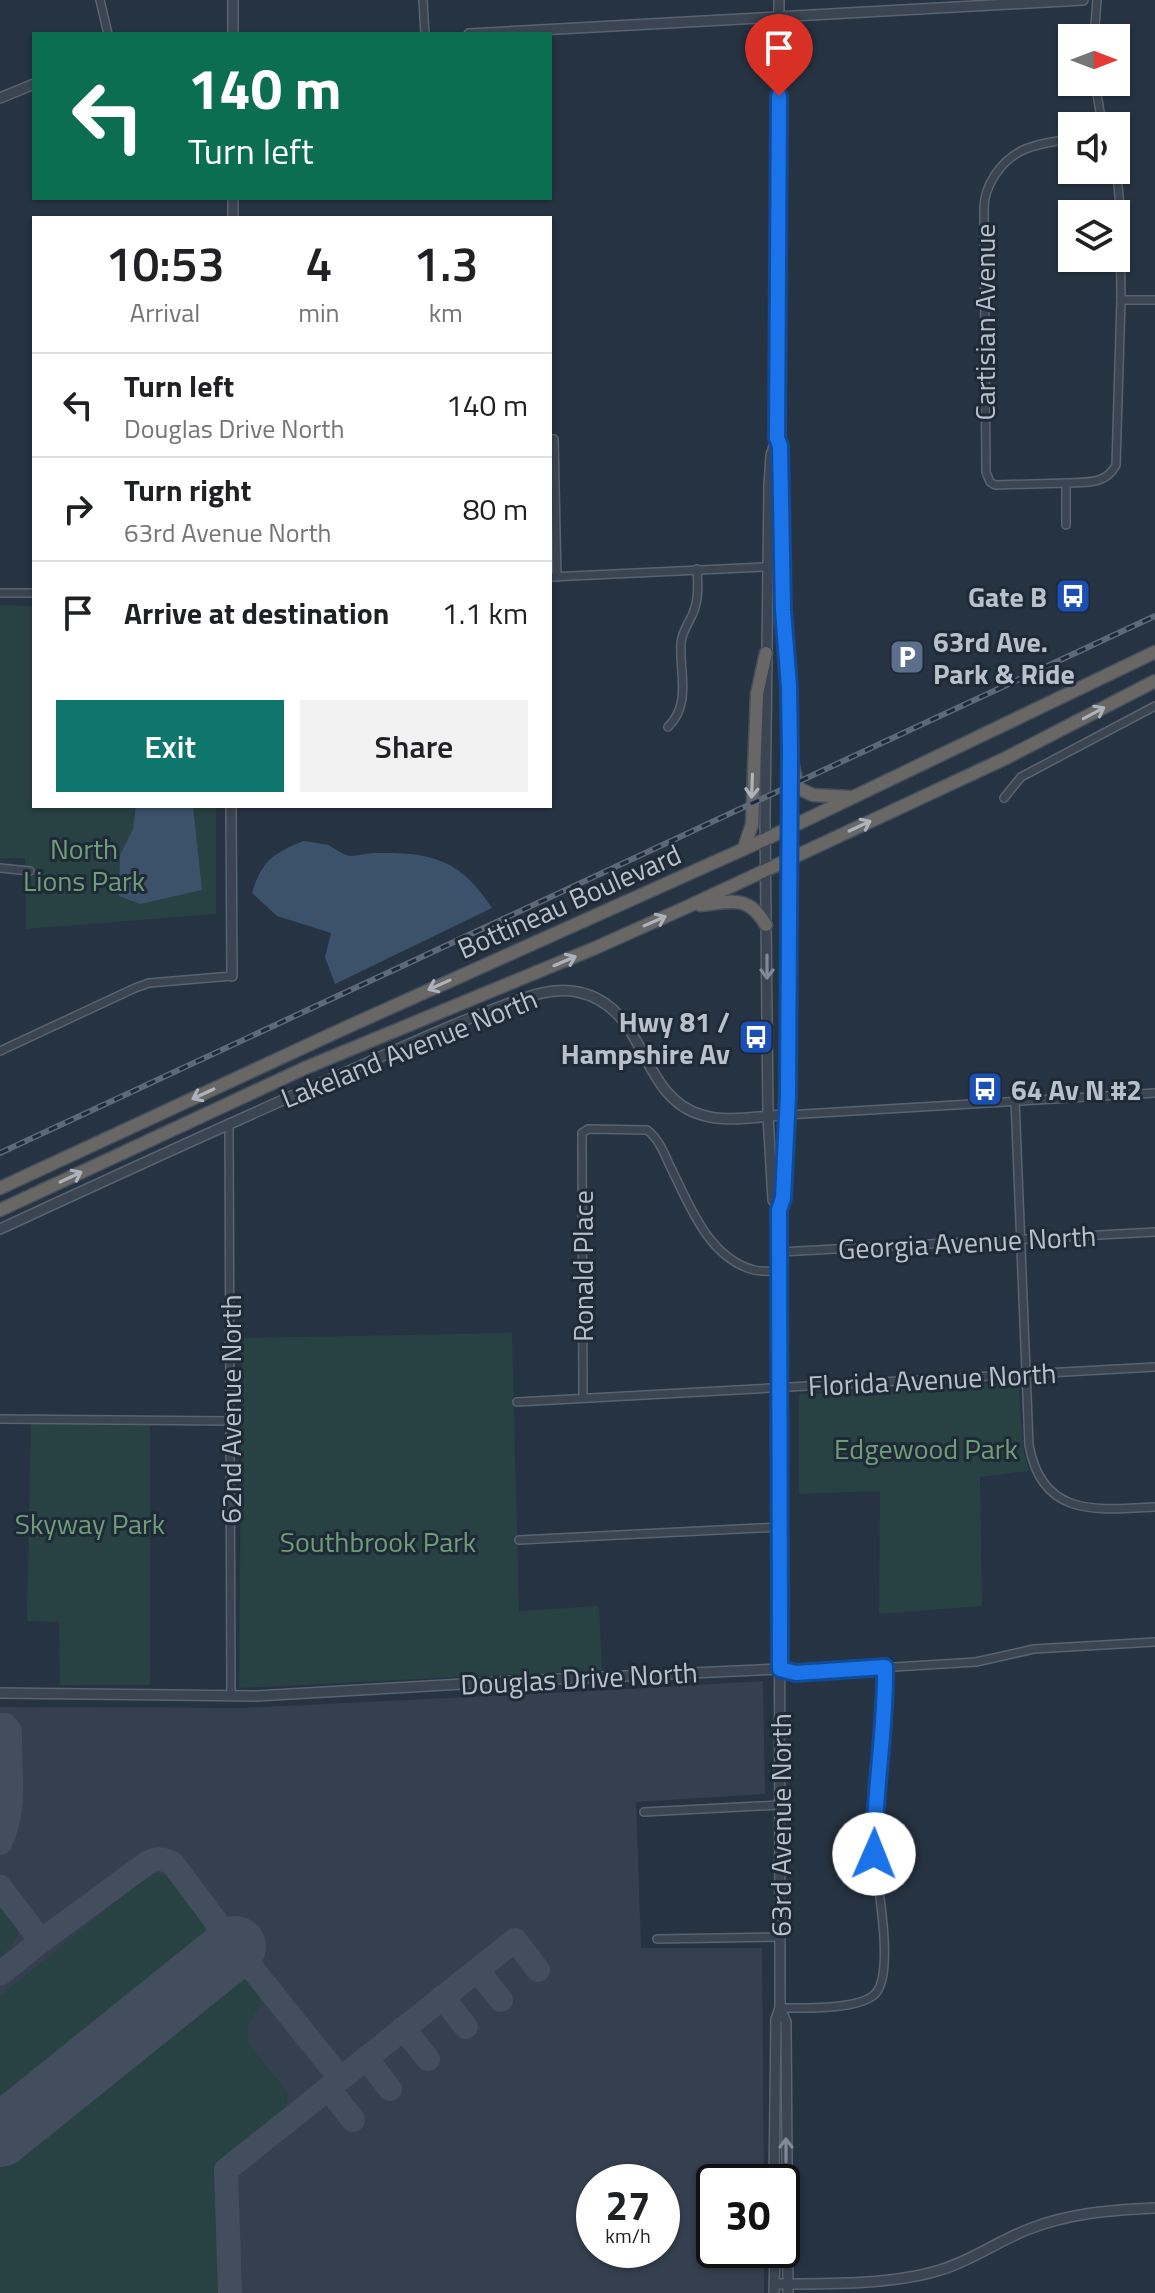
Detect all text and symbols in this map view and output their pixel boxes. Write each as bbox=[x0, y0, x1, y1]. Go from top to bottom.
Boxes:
pin bbox=[745, 14.0, 813, 96]
north arrow bbox=[1058, 24, 1130, 96]
map controls bbox=[1058, 24, 1130, 272]
icon: arrive bbox=[757, 26, 801, 70]
text: 140 m bbox=[188, 46, 341, 131]
icon: left bbox=[56, 64, 160, 168]
button: sound bbox=[1058, 112, 1130, 184]
text: Turn left bbox=[188, 123, 314, 178]
button: layers bbox=[1058, 200, 1130, 272]
street label: Cartisian Avenue bbox=[963, 224, 1006, 420]
text: 10:53 bbox=[106, 227, 225, 300]
text: 4 bbox=[305, 227, 332, 300]
text: 1.3 bbox=[413, 227, 478, 300]
text: Arrival bbox=[130, 293, 200, 332]
text: min bbox=[298, 293, 340, 332]
text: km bbox=[429, 293, 463, 332]
text: Turn left bbox=[124, 363, 234, 409]
text: 140 m bbox=[446, 382, 528, 428]
icon: left bbox=[56, 383, 100, 427]
text: Douglas Drive North bbox=[124, 409, 344, 448]
text: Turn right bbox=[124, 467, 252, 513]
text: 80 m bbox=[463, 486, 528, 532]
icon: right bbox=[56, 487, 100, 531]
text: 63rd Avenue North bbox=[124, 513, 332, 552]
place label: Gate B bbox=[968, 575, 1047, 618]
bus stop icon: Gate B bbox=[1054, 577, 1092, 615]
text: Arrive at destination bbox=[124, 590, 389, 636]
text: 1.1 km bbox=[442, 590, 528, 636]
icon: arrive bbox=[56, 591, 100, 635]
place label: 63rd Ave. Park & Ride bbox=[933, 620, 1075, 695]
parking icon: 63rd Ave. Park & Ride bbox=[888, 638, 926, 676]
button: Exit bbox=[56, 700, 284, 792]
button: Share bbox=[300, 700, 528, 792]
one-way arrow bbox=[1082, 704, 1106, 720]
one-way arrow bbox=[745, 772, 760, 799]
one-way arrow bbox=[848, 818, 872, 833]
park label: North Lions Park bbox=[23, 827, 145, 902]
street label: Bottineau Boulevard bbox=[450, 832, 688, 970]
one-way arrow bbox=[643, 913, 667, 928]
one-way arrow bbox=[552, 952, 577, 967]
one-way arrow bbox=[759, 953, 774, 980]
street label: Lakeland Avenue North bbox=[274, 977, 544, 1119]
one-way arrow bbox=[427, 979, 452, 994]
place label: Hwy 81 / Hampshire Av bbox=[561, 1000, 730, 1075]
bus stop icon: Hwy 81 / Hampshire Av bbox=[737, 1018, 775, 1056]
place label: 64 Av N #2 bbox=[1011, 1068, 1142, 1111]
bus stop icon: 64 Av N #2 bbox=[966, 1070, 1004, 1108]
one-way arrow bbox=[191, 1087, 215, 1102]
one-way arrow bbox=[58, 1169, 82, 1184]
street label: Ronald Place bbox=[561, 1190, 604, 1342]
street label: Georgia Avenue North bbox=[837, 1214, 1097, 1270]
street label: 62nd Avenue North bbox=[209, 1294, 252, 1524]
street label: Florida Avenue North bbox=[807, 1351, 1057, 1407]
park label: Edgewood Park bbox=[834, 1427, 1018, 1470]
park label: Skyway Park bbox=[15, 1502, 165, 1545]
park label: Southbrook Park bbox=[280, 1520, 476, 1563]
street label: Douglas Drive North bbox=[459, 1650, 699, 1706]
street label: 63rd Avenue North bbox=[759, 1713, 802, 1937]
position arrow bbox=[832, 1812, 916, 1896]
one-way arrow bbox=[779, 2137, 794, 2164]
speed limit sign: 30 bbox=[696, 2164, 800, 2268]
text: 27 bbox=[606, 2175, 650, 2236]
text: km/h bbox=[605, 2220, 651, 2251]

